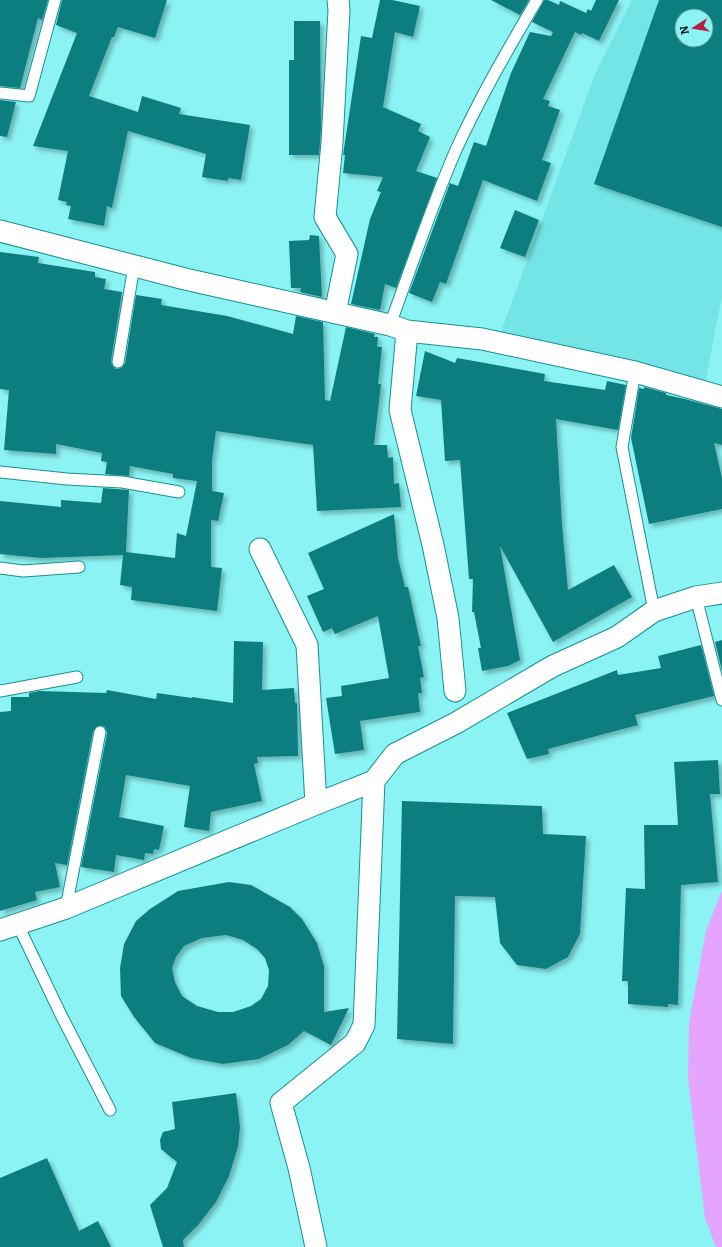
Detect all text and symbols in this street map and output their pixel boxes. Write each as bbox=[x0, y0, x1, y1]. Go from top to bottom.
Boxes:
north arrow bbox=[674, 8, 714, 48]
text: N bbox=[677, 24, 692, 35]

